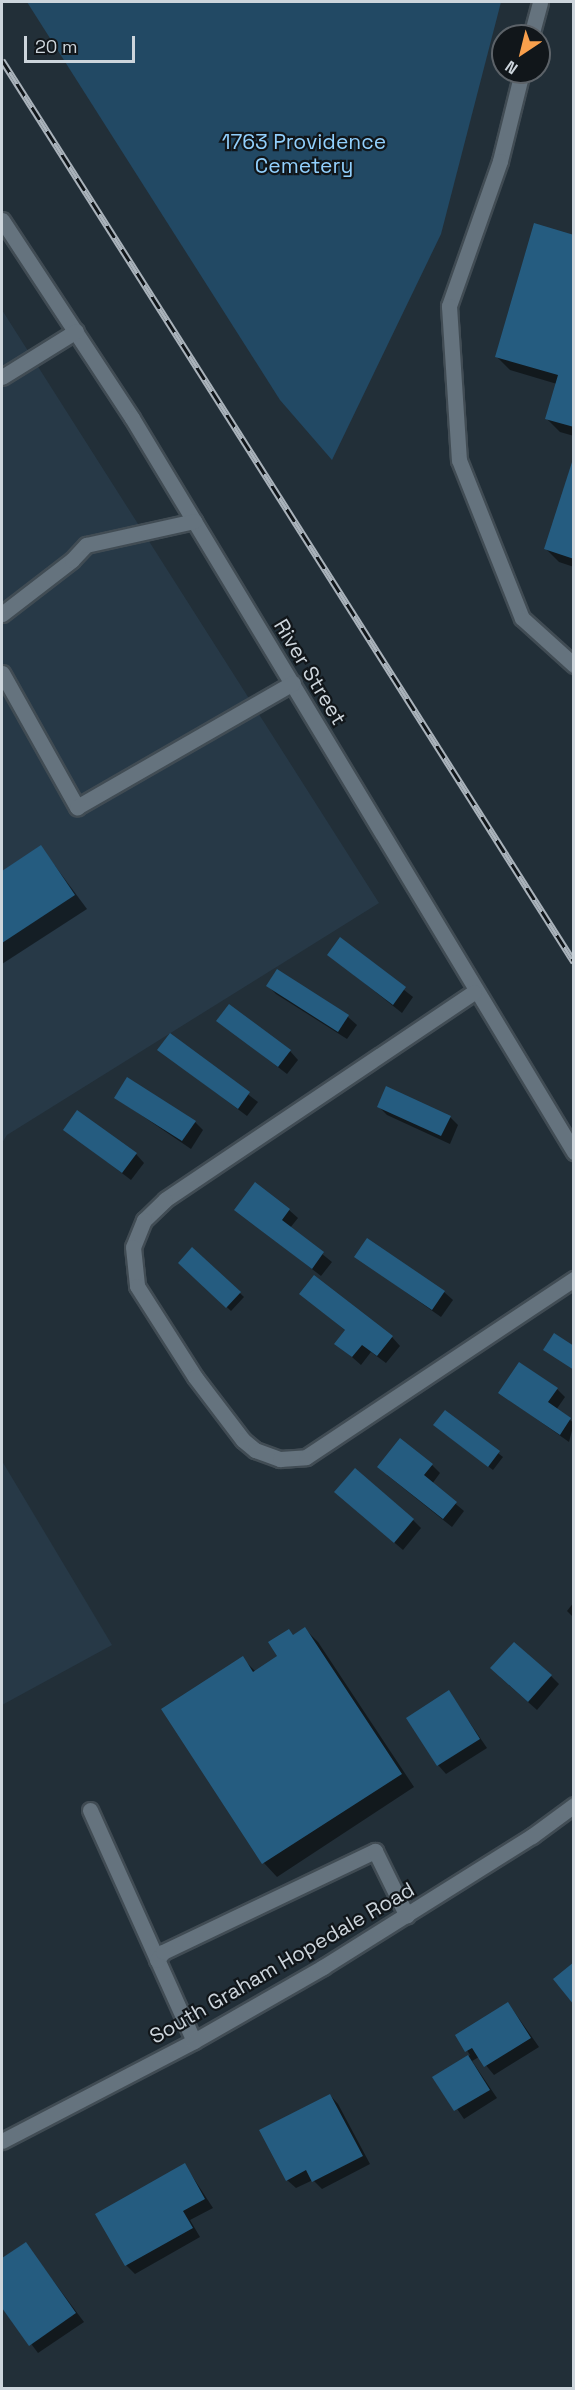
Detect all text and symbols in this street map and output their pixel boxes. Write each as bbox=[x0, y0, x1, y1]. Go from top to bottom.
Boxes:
scale bar bbox=[27, 24, 138, 62]
north arrow bbox=[491, 24, 551, 84]
text: 20 m bbox=[35, 35, 78, 58]
text: N bbox=[501, 56, 522, 79]
park label: 1763 Providence Cemetery bbox=[222, 129, 386, 179]
street label: River Street bbox=[268, 614, 352, 730]
street label: South Graham Hopedale Road bbox=[145, 1877, 419, 2049]

